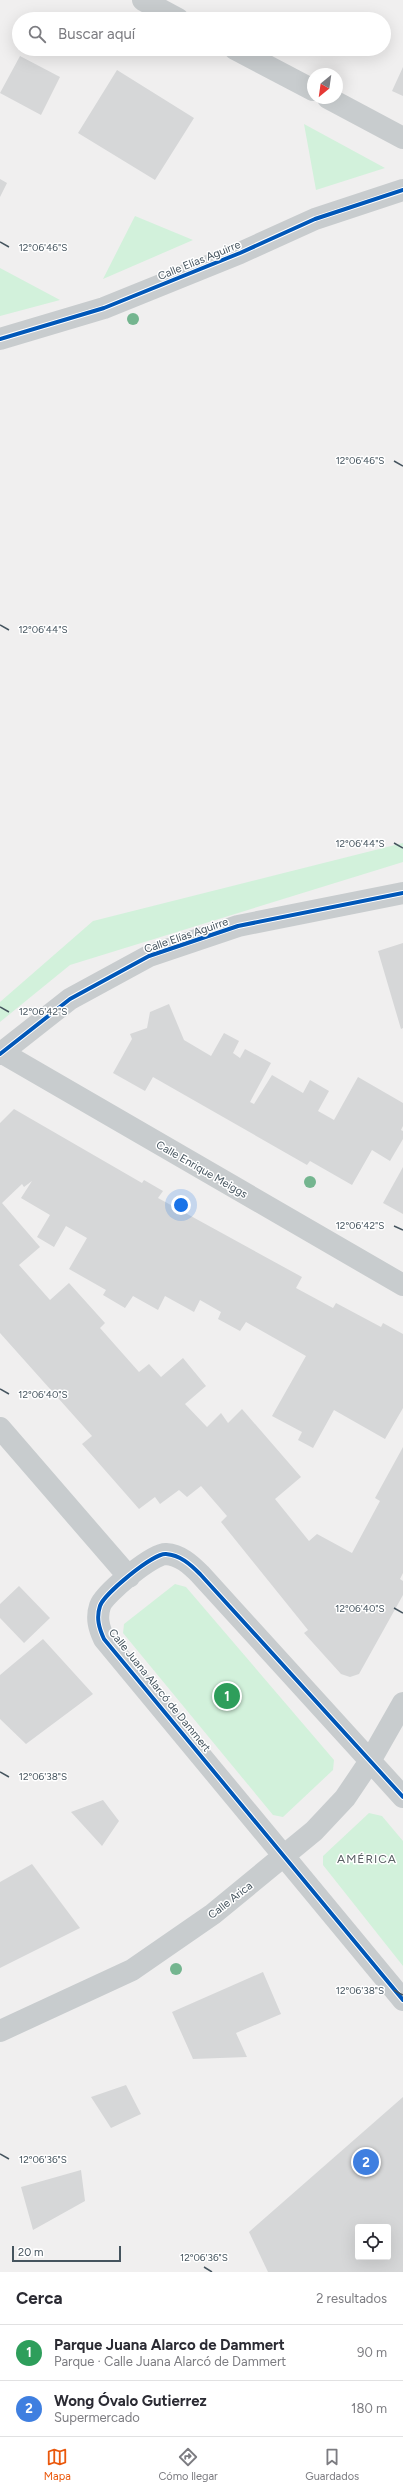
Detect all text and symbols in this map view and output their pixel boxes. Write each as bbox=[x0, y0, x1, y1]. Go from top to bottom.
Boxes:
search box bbox=[12, 12, 391, 56]
icon: search bbox=[26, 23, 48, 45]
text: Buscar aquí bbox=[58, 25, 135, 43]
north arrow bbox=[307, 68, 343, 104]
street label: Calle Elías Aguirre bbox=[156, 238, 242, 283]
text: 12°06'46"S bbox=[19, 241, 67, 254]
text: 12°06'46"S bbox=[336, 454, 384, 467]
text: 12°06'44"S bbox=[18, 623, 68, 636]
text: 12°06'44"S bbox=[335, 837, 385, 850]
street label: Calle Elías Aguirre bbox=[142, 915, 230, 956]
text: 12°06'42"S bbox=[19, 1005, 67, 1018]
street label: Calle Enrique Meiggs bbox=[154, 1138, 250, 1201]
your location bbox=[171, 1195, 191, 1215]
text: 12°06'42"S bbox=[336, 1219, 384, 1232]
text: 12°06'40"S bbox=[18, 1388, 68, 1401]
text: 12°06'40"S bbox=[335, 1602, 385, 1615]
street label: Calle Juana Alarcó de Dammert bbox=[106, 1626, 213, 1754]
pin: 1 bbox=[214, 1681, 240, 1711]
text: 12°06'38"S bbox=[19, 1770, 67, 1783]
district label: AMÉRICA bbox=[337, 1852, 397, 1866]
street label: Calle Arica bbox=[206, 1879, 255, 1922]
text: 12°06'38"S bbox=[336, 1984, 384, 1997]
pin: 2 bbox=[353, 2147, 379, 2177]
text: 12°06'36"S bbox=[19, 2153, 67, 2166]
map controls bbox=[355, 2224, 391, 2260]
button: locate bbox=[355, 2224, 391, 2260]
scale bar bbox=[12, 2244, 121, 2263]
text: 20 m bbox=[18, 2246, 43, 2259]
text: 12°06'36"S bbox=[180, 2251, 228, 2264]
text: Cerca bbox=[16, 2288, 63, 2308]
text: 2 resultados bbox=[316, 2291, 387, 2306]
text: Parque Juana Alarco de Dammert bbox=[54, 2336, 285, 2354]
text: 1 bbox=[26, 2345, 32, 2360]
text: 90 m bbox=[357, 2345, 387, 2360]
text: Parque · Calle Juana Alarcó de Dammert bbox=[54, 2354, 286, 2369]
text: Wong Óvalo Gutierrez bbox=[54, 2392, 207, 2410]
text: 2 bbox=[25, 2401, 33, 2416]
text: 180 m bbox=[351, 2401, 387, 2416]
text: Supermercado bbox=[54, 2410, 140, 2425]
tab: Mapa bbox=[44, 2446, 71, 2483]
tab: Cómo llegar bbox=[158, 2446, 218, 2483]
tab: Guardados bbox=[305, 2446, 359, 2483]

